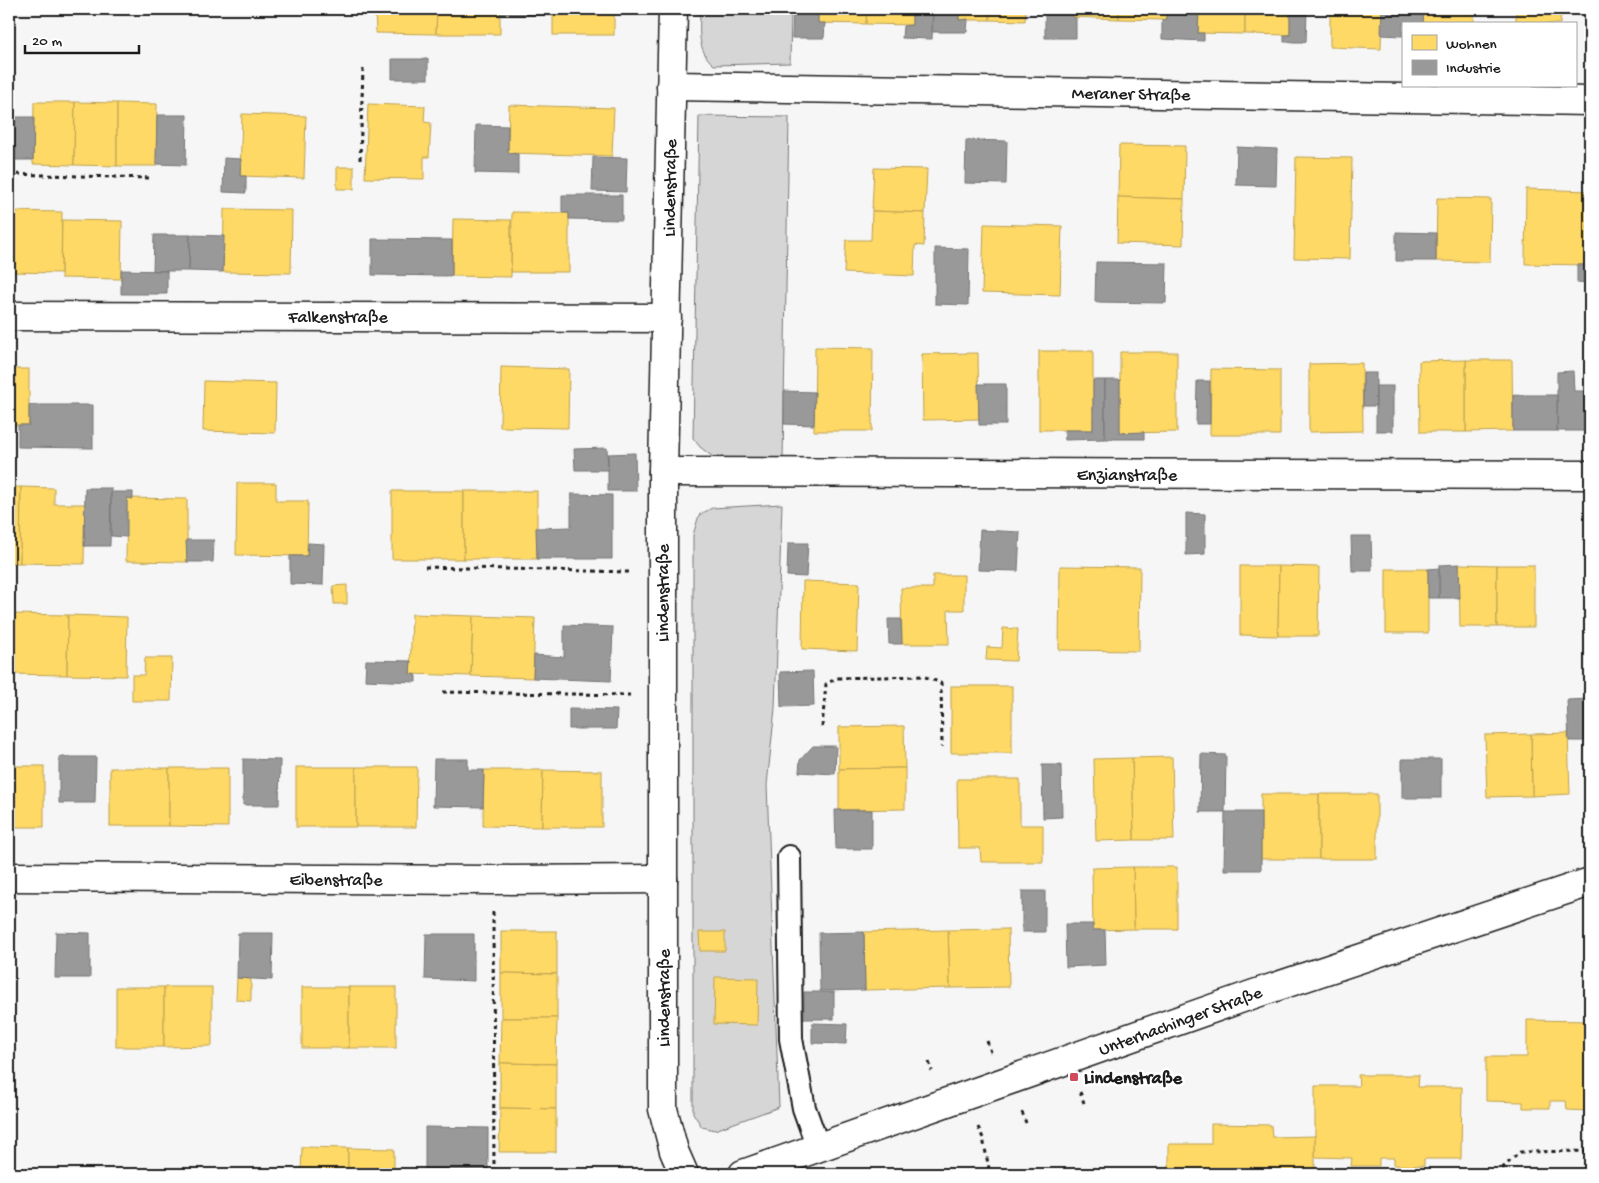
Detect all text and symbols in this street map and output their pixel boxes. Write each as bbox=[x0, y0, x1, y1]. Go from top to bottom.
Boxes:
scale bar bbox=[25, 22, 139, 54]
legend bbox=[1402, 22, 1576, 88]
text: 20 m bbox=[32, 33, 62, 51]
text: Wohnen bbox=[1446, 36, 1497, 54]
text: Industrie bbox=[1446, 60, 1501, 78]
street label: Meraner Straße bbox=[1071, 84, 1191, 107]
street label: Lindenstraße bbox=[660, 138, 683, 237]
street label: Falkenstraße bbox=[287, 308, 389, 329]
street label: Enzianstraße bbox=[1077, 466, 1178, 487]
street label: Lindenstraße bbox=[654, 543, 675, 642]
street label: Eibenstraße bbox=[289, 871, 383, 892]
street label: Lindenstraße bbox=[655, 948, 676, 1047]
street label: Unterhachinger Straße bbox=[1096, 983, 1266, 1062]
place label: Lindenstraße bbox=[1084, 1069, 1183, 1090]
marker: Lindenstraße bbox=[1068, 1071, 1080, 1083]

